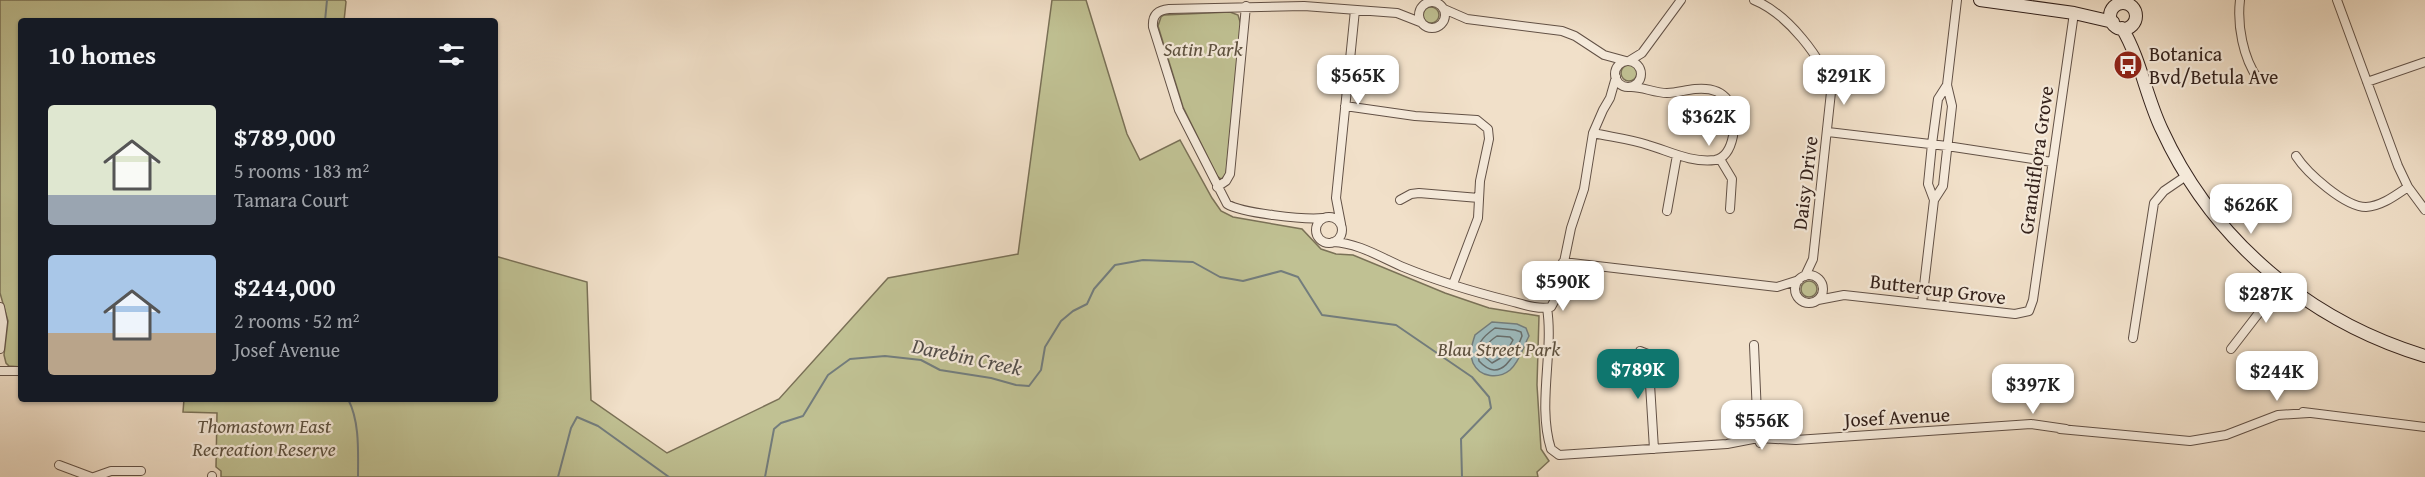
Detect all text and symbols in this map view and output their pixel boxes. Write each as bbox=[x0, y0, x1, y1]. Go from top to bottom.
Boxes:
park label: Satin Park bbox=[1163, 34, 1244, 63]
text: 10 homes bbox=[48, 35, 156, 74]
icon: filters bbox=[435, 38, 468, 71]
place label: Botanica Bvd/Betula Ave bbox=[2149, 39, 2279, 91]
bus stop icon: Botanica Bvd/Betula Ave bbox=[2112, 49, 2144, 81]
pin: $565K bbox=[1316, 55, 1400, 106]
pin: $291K bbox=[1802, 55, 1886, 106]
text: $565K bbox=[1331, 60, 1385, 89]
text: $291K bbox=[1817, 60, 1871, 89]
street label: Grandiflora Grove bbox=[2011, 84, 2060, 236]
pin: $362K bbox=[1667, 96, 1751, 147]
text: $362K bbox=[1682, 101, 1736, 130]
text: $789,000 bbox=[234, 117, 336, 156]
icon: home bbox=[96, 129, 168, 201]
street label: Daisy Drive bbox=[1784, 134, 1825, 232]
text: 5 rooms · 183 m² bbox=[234, 156, 369, 185]
pin: $626K bbox=[2209, 184, 2293, 235]
text: Tamara Court bbox=[234, 185, 349, 214]
text: $626K bbox=[2224, 189, 2278, 218]
pin: $590K bbox=[1521, 261, 1605, 312]
text: $590K bbox=[1536, 266, 1590, 295]
street label: Buttercup Grove bbox=[1868, 266, 2008, 311]
text: $244,000 bbox=[234, 267, 336, 306]
pin: $287K bbox=[2224, 273, 2308, 324]
text: $287K bbox=[2239, 278, 2293, 307]
icon: home bbox=[96, 279, 168, 351]
text: 2 rooms · 52 m² bbox=[234, 306, 360, 335]
water label: Darebin Creek bbox=[908, 330, 1025, 383]
park label: Blau Street Park bbox=[1437, 334, 1561, 363]
text: Josef Avenue bbox=[234, 335, 340, 364]
pin: $789K bbox=[1596, 349, 1680, 400]
pin: $244K bbox=[2235, 351, 2319, 402]
text: $789K bbox=[1611, 354, 1665, 383]
text: $244K bbox=[2250, 356, 2304, 385]
pin: $397K bbox=[1991, 364, 2075, 415]
text: $397K bbox=[2006, 369, 2060, 398]
street label: Josef Avenue bbox=[1840, 399, 1951, 434]
pin: $556K bbox=[1720, 400, 1804, 451]
text: $556K bbox=[1735, 405, 1789, 434]
park label: Thomastown East Recreation Reserve bbox=[191, 411, 336, 463]

